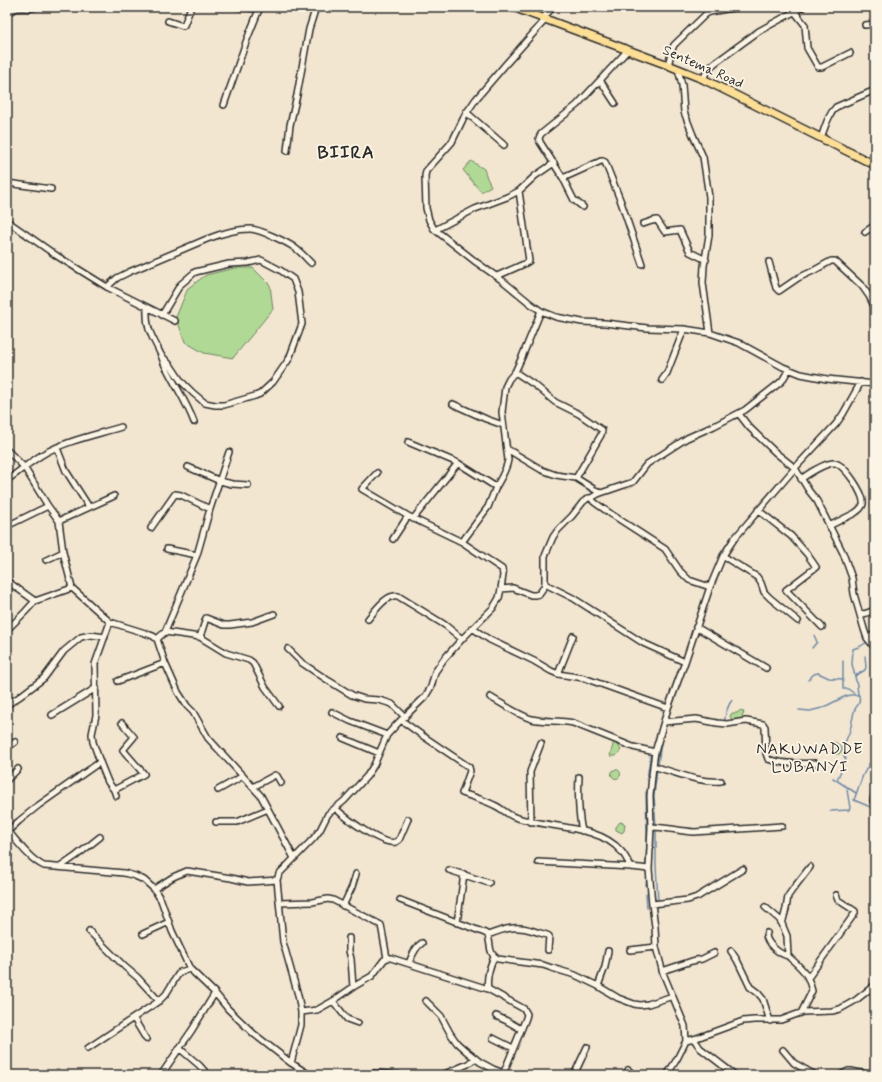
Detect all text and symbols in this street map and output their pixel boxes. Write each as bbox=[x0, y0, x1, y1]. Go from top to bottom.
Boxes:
street label: Sentema Road bbox=[660, 41, 746, 93]
district label: BIIRA bbox=[317, 141, 375, 165]
district label: NAKUWADDE LUBANYI bbox=[756, 739, 864, 778]

